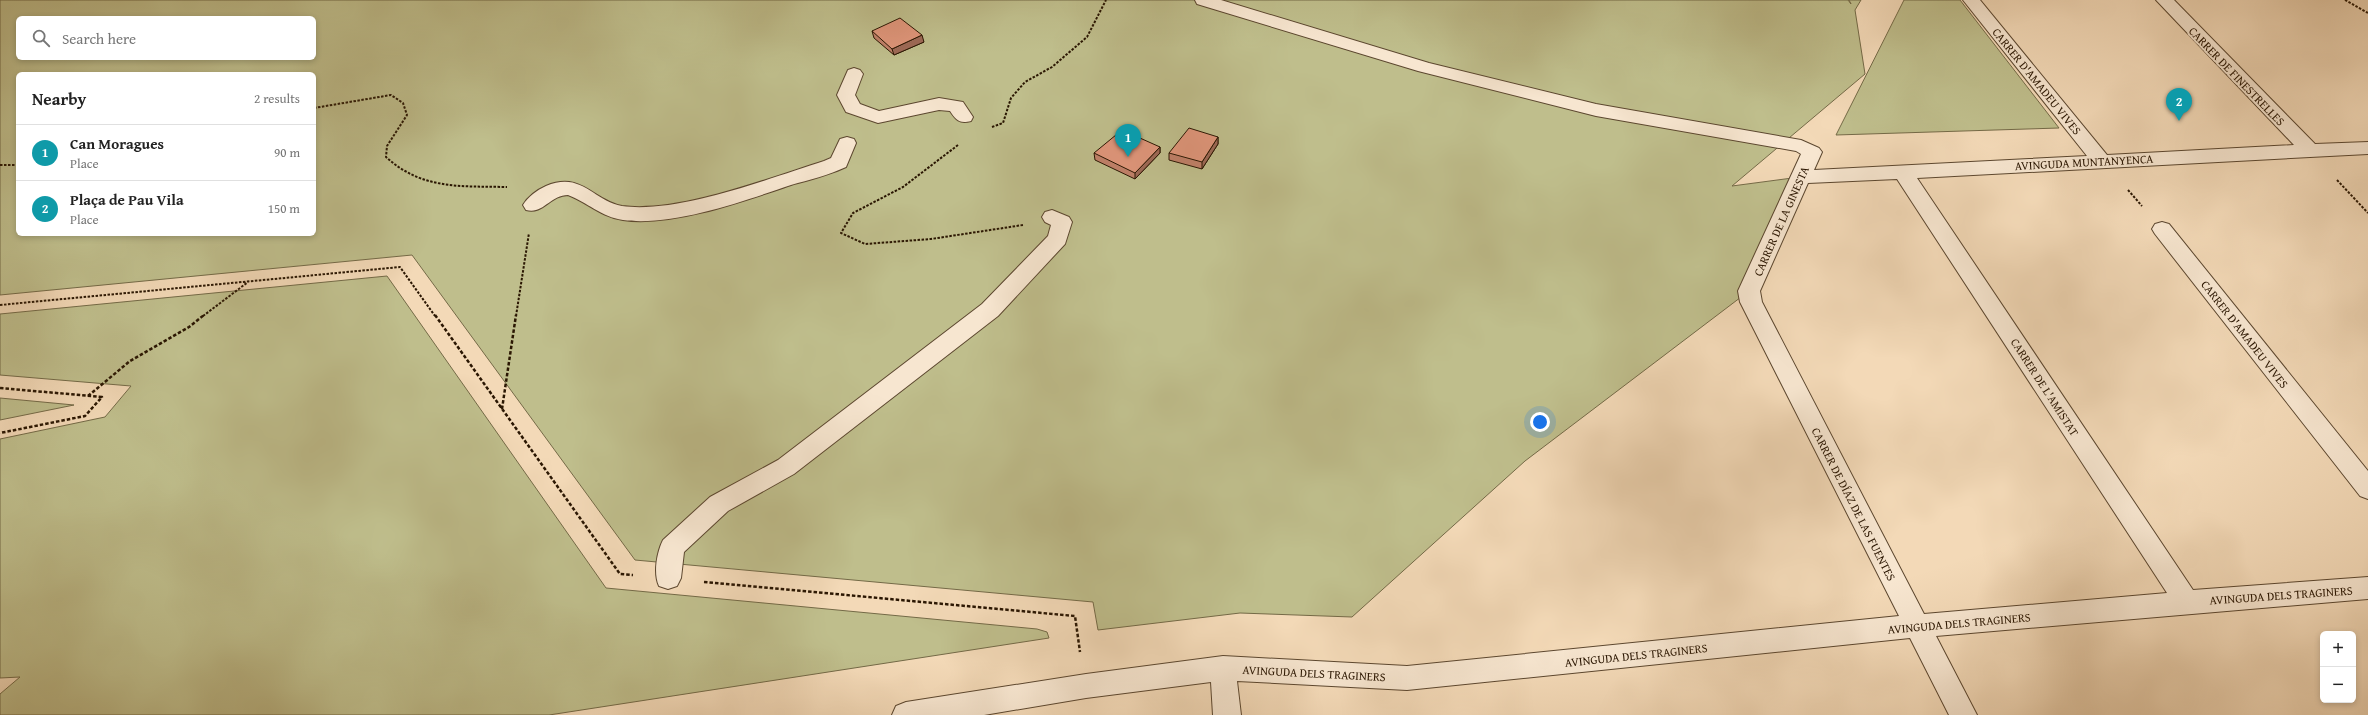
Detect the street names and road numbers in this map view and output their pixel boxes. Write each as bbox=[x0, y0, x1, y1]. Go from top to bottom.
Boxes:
street label: CARRER DE FINESTRELLES bbox=[2185, 23, 2289, 129]
street label: CARRER D'AMADEU VIVES bbox=[1989, 24, 2086, 138]
street label: AVINGUDA MUNTANYENCA bbox=[2014, 150, 2155, 174]
street label: CARRER DE LA GINESTA bbox=[1749, 163, 1813, 279]
street label: CARRER D'AMADEU VIVES bbox=[2197, 276, 2293, 392]
street label: CARRER DE L'AMISTAT bbox=[2007, 335, 2083, 440]
street label: CARRER DE DÍAZ DE LAS FUENTES bbox=[1808, 424, 1900, 584]
street label: AVINGUDA DELS TRAGINERS bbox=[2209, 582, 2353, 608]
street label: AVINGUDA DELS TRAGINERS bbox=[1887, 608, 2031, 638]
street label: AVINGUDA DELS TRAGINERS bbox=[1564, 639, 1708, 671]
street label: AVINGUDA DELS TRAGINERS bbox=[1242, 661, 1386, 685]

